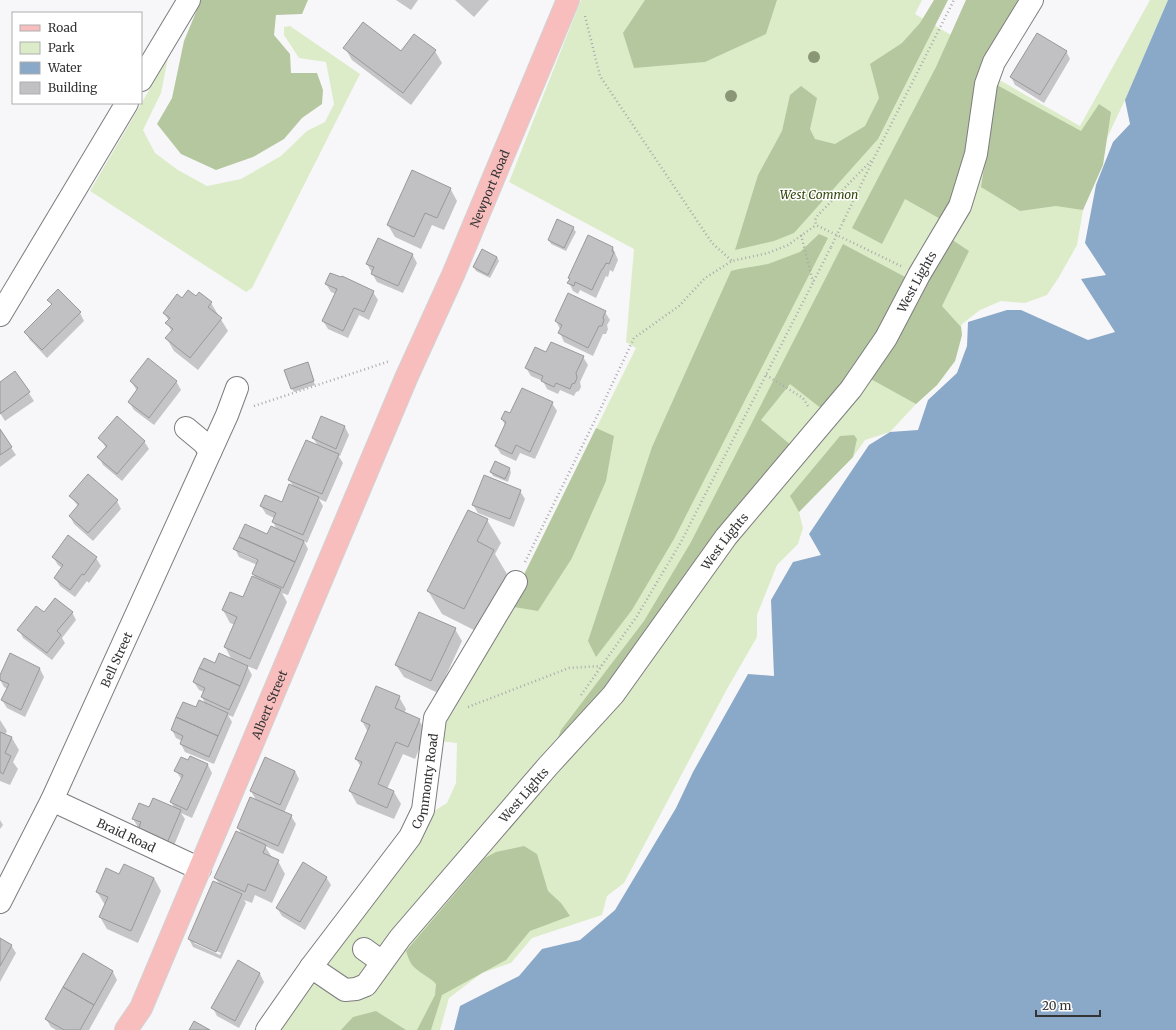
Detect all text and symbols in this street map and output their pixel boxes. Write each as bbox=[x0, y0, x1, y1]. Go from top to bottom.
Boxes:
legend bbox=[12, 12, 142, 104]
text: Road bbox=[48, 20, 77, 35]
text: Park bbox=[48, 40, 75, 55]
text: Water bbox=[47, 60, 83, 75]
text: Building bbox=[48, 80, 98, 95]
street label: Newport Road bbox=[466, 147, 512, 230]
park label: West Common bbox=[780, 187, 858, 202]
street label: West Lights bbox=[893, 248, 939, 316]
street label: West Lights bbox=[697, 509, 751, 573]
street label: Bell Street bbox=[97, 629, 135, 689]
street label: Albert Street bbox=[247, 667, 290, 742]
street label: Commonty Road bbox=[408, 732, 440, 831]
street label: West Lights bbox=[495, 764, 551, 826]
street label: Braid Road bbox=[95, 815, 158, 855]
scale bar bbox=[1036, 992, 1100, 1018]
text: 20 m bbox=[1042, 998, 1071, 1013]

